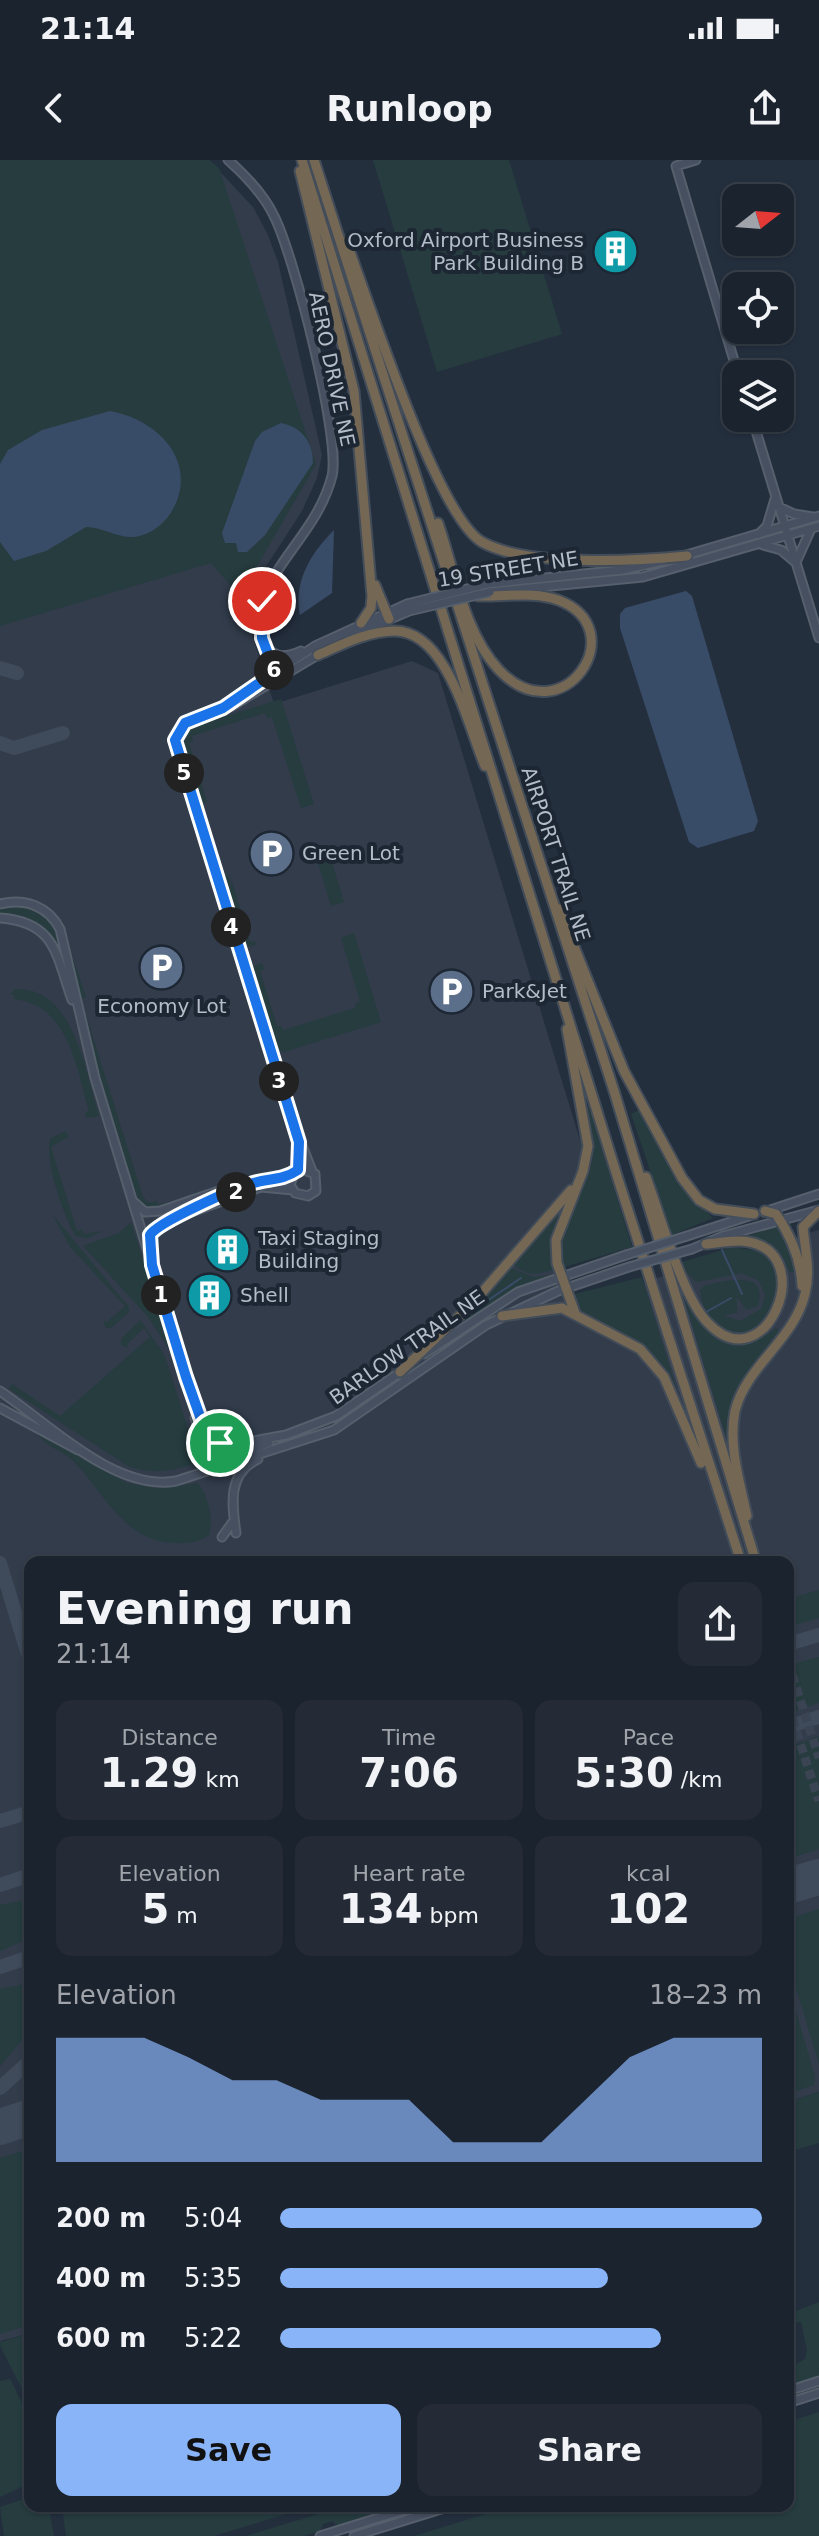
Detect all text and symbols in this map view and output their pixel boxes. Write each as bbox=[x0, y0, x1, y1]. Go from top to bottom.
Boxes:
text: 21:14 bbox=[40, 11, 136, 46]
icon: back bbox=[32, 86, 76, 130]
icon: share bbox=[743, 86, 787, 130]
text: Runloop bbox=[326, 88, 493, 129]
north arrow bbox=[722, 184, 794, 256]
map controls bbox=[722, 184, 794, 432]
building icon: Oxford Airport Business Park Building B bbox=[591, 227, 639, 275]
place label: Oxford Airport Business Park Building B bbox=[347, 228, 584, 275]
button: locate bbox=[722, 272, 794, 344]
street label: AERO DRIVE NE bbox=[304, 289, 360, 449]
button: layers bbox=[722, 360, 794, 432]
street label: 19 STREET NE bbox=[436, 546, 580, 592]
pin bbox=[228, 567, 296, 635]
icon: check bbox=[240, 579, 284, 623]
pin: 6 bbox=[254, 650, 294, 690]
text: 6 bbox=[266, 657, 282, 682]
pin: 5 bbox=[164, 753, 204, 793]
text: 5 bbox=[176, 760, 192, 785]
street label: AIRPORT TRAIL NE bbox=[516, 764, 596, 944]
parking icon: Green Lot bbox=[247, 829, 295, 877]
place label: Green Lot bbox=[302, 841, 400, 865]
pin: 4 bbox=[211, 907, 251, 947]
text: 4 bbox=[223, 914, 239, 939]
parking icon: Economy Lot bbox=[138, 943, 186, 991]
parking icon: Park&Jet bbox=[427, 967, 475, 1015]
place label: Park&Jet bbox=[482, 979, 567, 1003]
place label: Economy Lot bbox=[97, 994, 227, 1018]
pin: 3 bbox=[259, 1061, 299, 1101]
text: 3 bbox=[271, 1068, 287, 1093]
pin: 2 bbox=[216, 1172, 256, 1212]
text: 2 bbox=[228, 1179, 244, 1204]
building icon: Taxi Staging Building bbox=[203, 1226, 251, 1274]
place label: Taxi Staging Building bbox=[257, 1226, 379, 1273]
building icon: Shell bbox=[185, 1271, 233, 1319]
pin: 1 bbox=[141, 1275, 181, 1315]
text: 1 bbox=[153, 1282, 169, 1307]
place label: Shell bbox=[240, 1283, 289, 1307]
street label: BARLOW TRAIL NE bbox=[325, 1285, 489, 1409]
pin bbox=[186, 1409, 254, 1477]
icon: arrive bbox=[198, 1421, 242, 1465]
button: share bbox=[678, 1582, 762, 1666]
text: Evening run bbox=[56, 1583, 353, 1634]
text: 21:14 bbox=[56, 1639, 131, 1669]
text: Distance bbox=[122, 1725, 218, 1750]
text: Time bbox=[382, 1725, 436, 1750]
text: Pace bbox=[623, 1725, 674, 1750]
text: 1.29 bbox=[100, 1750, 198, 1796]
text: 7:06 bbox=[359, 1750, 459, 1796]
text: 5:30 bbox=[574, 1750, 674, 1796]
text: km bbox=[198, 1767, 240, 1792]
text: /km bbox=[674, 1767, 722, 1792]
text: Elevation bbox=[119, 1861, 221, 1886]
text: Heart rate bbox=[353, 1861, 465, 1886]
text: kcal bbox=[626, 1861, 671, 1886]
text: 5 bbox=[142, 1886, 169, 1932]
text: 134 bbox=[339, 1886, 423, 1932]
text: 102 bbox=[607, 1886, 690, 1932]
text: m bbox=[169, 1903, 198, 1928]
text: bpm bbox=[423, 1903, 479, 1928]
text: Elevation bbox=[56, 1980, 177, 2010]
text: 18–23 m bbox=[649, 1980, 762, 2010]
text: 200 m bbox=[56, 2203, 146, 2233]
text: 5:04 bbox=[184, 2203, 242, 2233]
text: 400 m bbox=[56, 2263, 146, 2293]
text: 5:35 bbox=[184, 2263, 242, 2293]
text: 600 m bbox=[56, 2323, 146, 2353]
text: 5:22 bbox=[184, 2323, 242, 2353]
button: Save bbox=[56, 2404, 401, 2496]
button: Share bbox=[417, 2404, 762, 2496]

